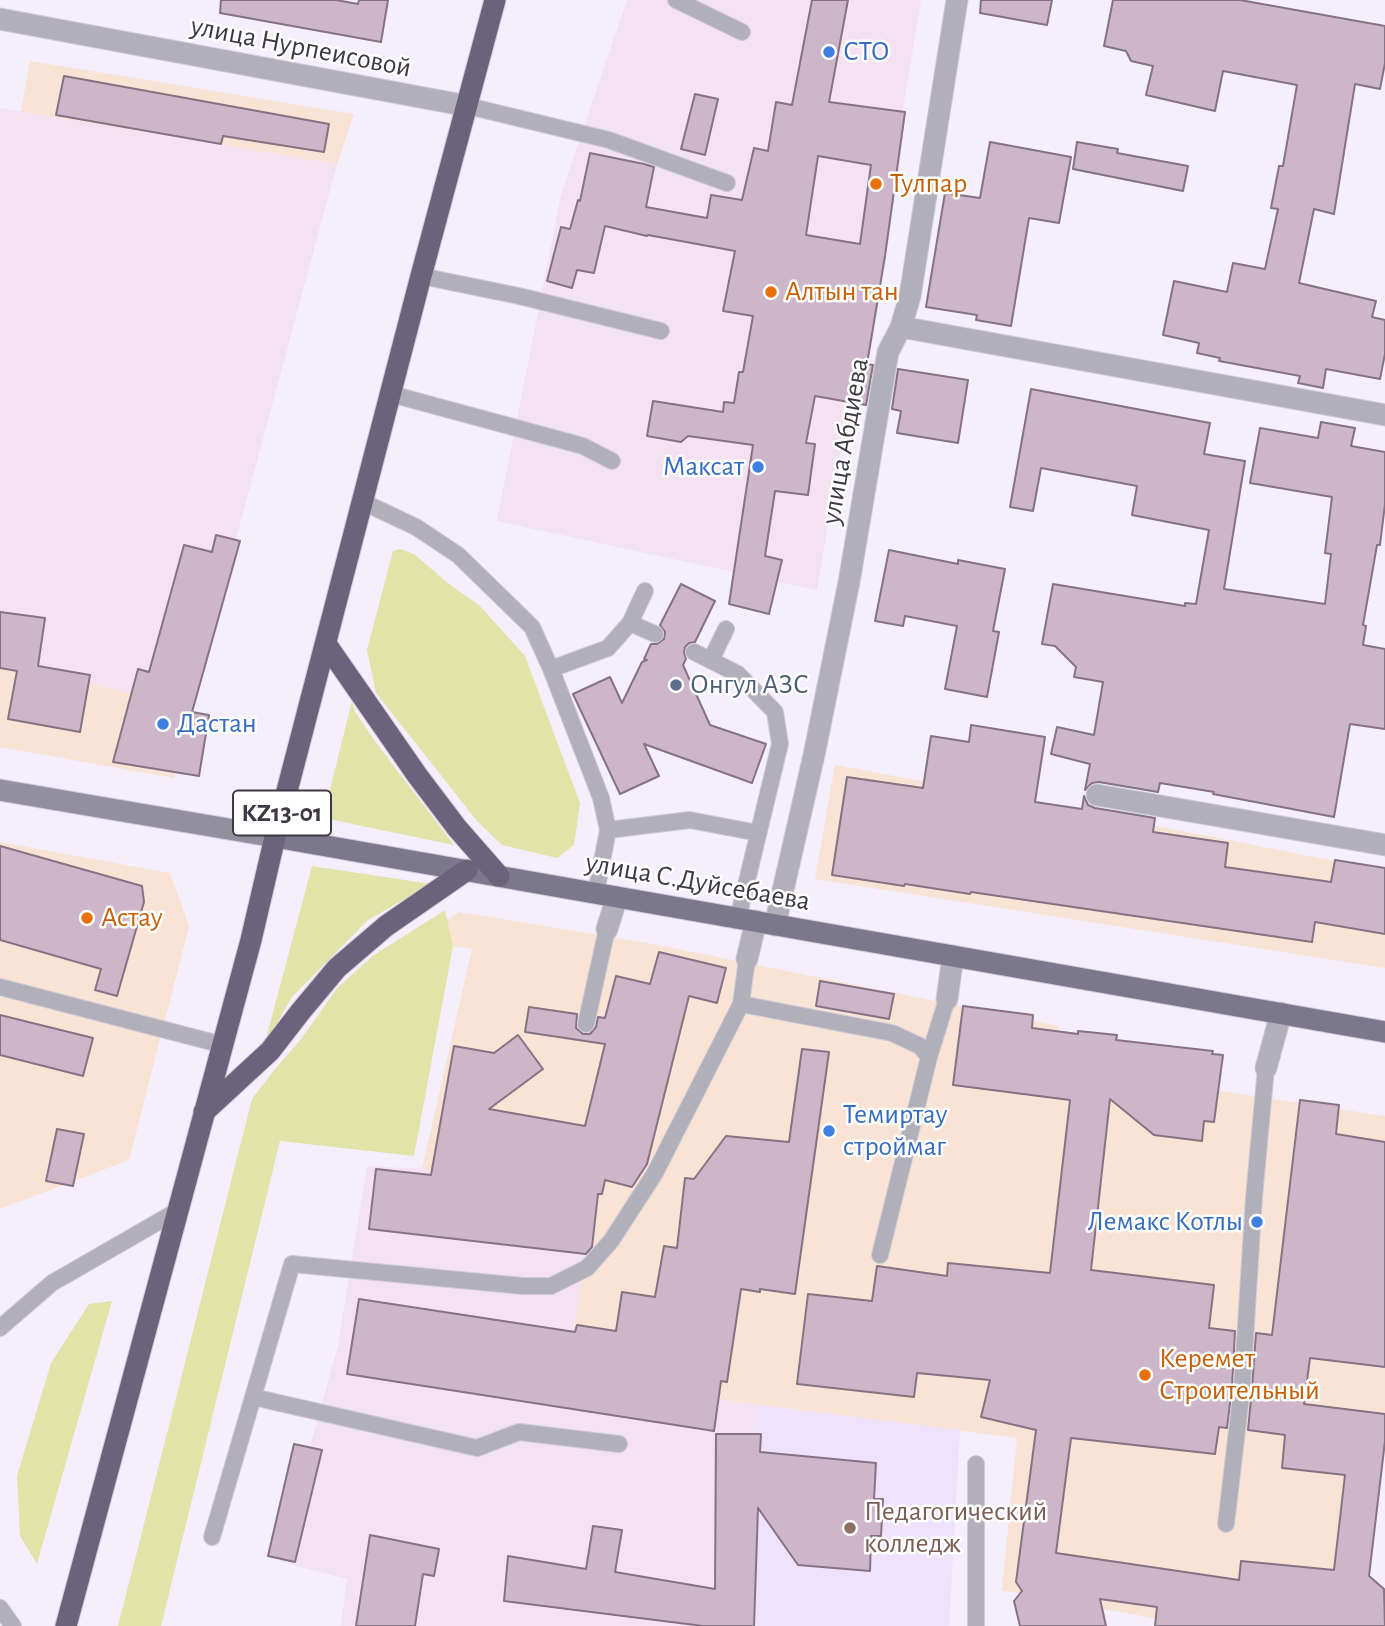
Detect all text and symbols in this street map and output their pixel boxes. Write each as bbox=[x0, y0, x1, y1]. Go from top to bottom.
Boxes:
street label: улица Нурпеисовой bbox=[188, 9, 414, 85]
place label: СТО bbox=[843, 35, 890, 69]
marker: СТО bbox=[821, 44, 837, 60]
place label: Тулпар bbox=[890, 167, 967, 201]
marker: Тулпар bbox=[868, 176, 884, 192]
place label: Алтын тан bbox=[785, 275, 899, 309]
marker: Алтын тан bbox=[763, 284, 779, 300]
street label: улица Абдиева bbox=[814, 355, 876, 527]
place label: Максат bbox=[663, 450, 744, 484]
marker: Максат bbox=[750, 459, 766, 475]
place label: Онгул АЗС bbox=[690, 668, 809, 702]
marker: Онгул АЗС bbox=[668, 677, 684, 693]
place label: Дастан bbox=[177, 707, 257, 741]
marker: Дастан bbox=[155, 716, 171, 732]
road number: KZ13-01 bbox=[233, 790, 331, 835]
street label: улица С.Дуйсебаева bbox=[583, 846, 813, 918]
place label: Астау bbox=[101, 901, 163, 935]
marker: Астау bbox=[79, 910, 95, 926]
place label: Темиртау строймаг bbox=[843, 1098, 947, 1164]
marker: Темиртау строймаг bbox=[821, 1123, 837, 1139]
place label: Лемакс Котлы bbox=[1088, 1205, 1243, 1239]
marker: Лемакс Котлы bbox=[1249, 1214, 1265, 1230]
place label: Керемет Строительный bbox=[1159, 1342, 1320, 1408]
marker: Керемет Строительный bbox=[1137, 1367, 1153, 1383]
place label: Педагогический колледж bbox=[864, 1495, 1047, 1561]
marker: Педагогический колледж bbox=[842, 1520, 858, 1536]

